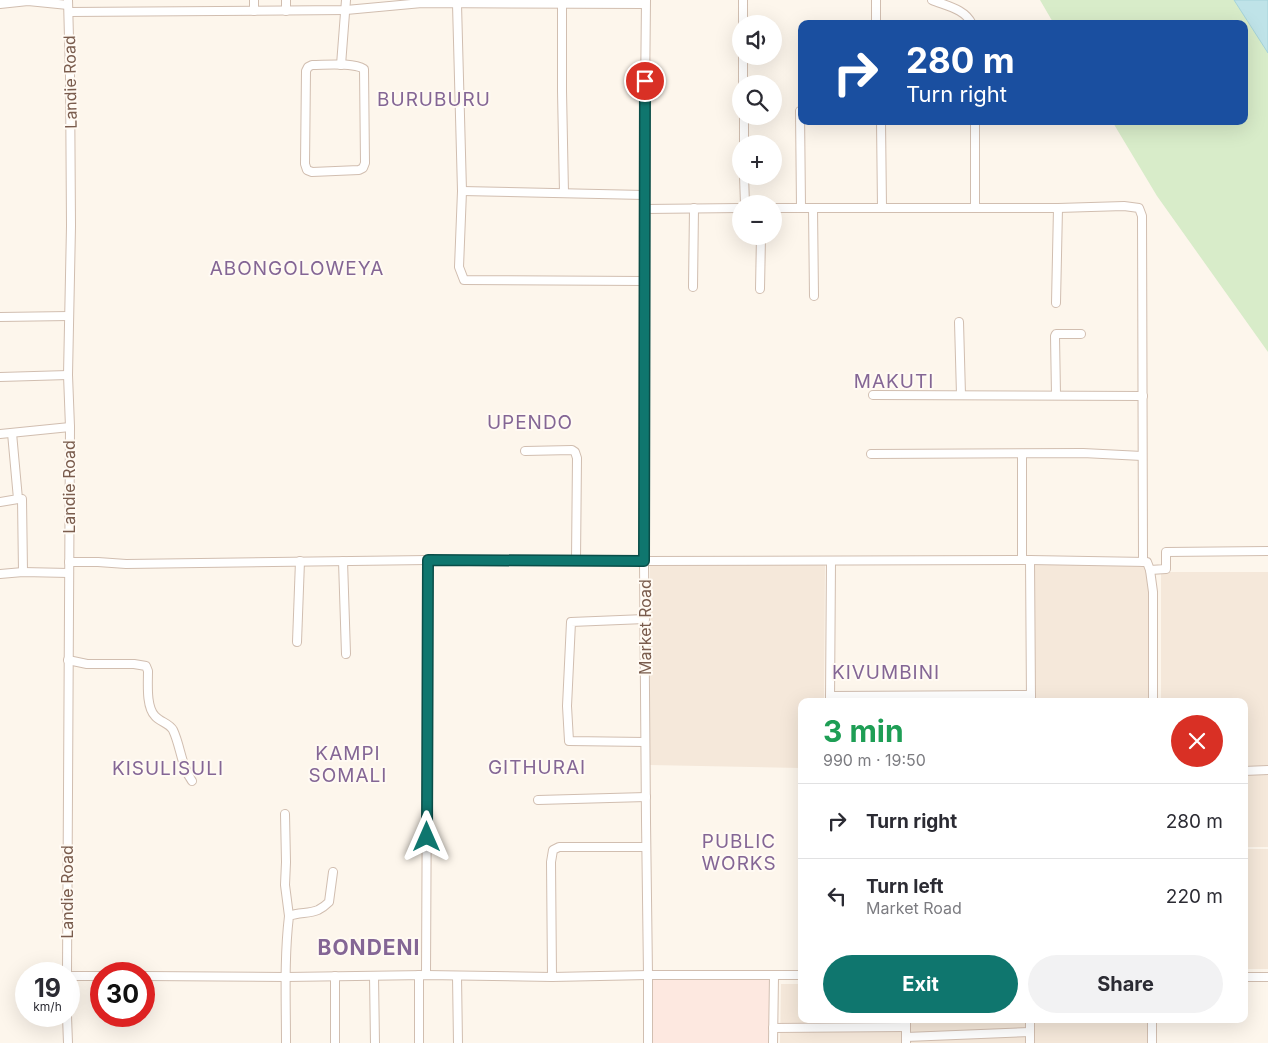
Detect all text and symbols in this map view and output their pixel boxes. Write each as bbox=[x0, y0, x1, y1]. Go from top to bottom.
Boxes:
map controls bbox=[732, 15, 782, 245]
button: sound bbox=[732, 15, 782, 65]
street label: Landie Road bbox=[59, 35, 81, 129]
text: 280 m bbox=[906, 39, 1015, 81]
icon: right bbox=[823, 40, 888, 105]
pin bbox=[624, 60, 666, 102]
icon: arrive bbox=[631, 67, 659, 95]
button: search bbox=[732, 75, 782, 125]
text: Turn right bbox=[906, 81, 1007, 107]
district label: BURUBURU bbox=[377, 88, 491, 111]
button: + bbox=[732, 135, 782, 185]
button: − bbox=[732, 195, 782, 245]
district label: ABONGOLOWEYA bbox=[210, 257, 384, 280]
district label: MAKUTI bbox=[854, 370, 934, 393]
district label: UPENDO bbox=[487, 411, 573, 434]
street label: Landie Road bbox=[59, 440, 79, 534]
street label: Market Road bbox=[635, 579, 655, 675]
district label: KIVUMBINI bbox=[832, 661, 940, 684]
text: 3 min bbox=[823, 713, 904, 749]
button: close bbox=[1171, 715, 1223, 767]
district label: KAMPI SOMALI bbox=[309, 742, 387, 787]
text: 990 m · 19:50 bbox=[823, 750, 926, 770]
district label: GITHURAI bbox=[488, 756, 586, 779]
district label: KISULISULI bbox=[112, 757, 224, 780]
icon: right bbox=[823, 807, 851, 835]
position arrow bbox=[400, 810, 452, 862]
text: Turn right bbox=[866, 810, 957, 833]
text: 280 m bbox=[1166, 810, 1223, 833]
district label: PUBLIC WORKS bbox=[701, 830, 777, 875]
street label: Landie Road bbox=[57, 845, 77, 939]
text: Turn left bbox=[866, 875, 944, 898]
icon: left bbox=[823, 882, 851, 910]
text: 220 m bbox=[1166, 885, 1223, 908]
text: Market Road bbox=[866, 898, 962, 918]
district label: BONDENI bbox=[318, 935, 420, 960]
button: Exit bbox=[823, 955, 1018, 1013]
button: Share bbox=[1028, 955, 1223, 1013]
speed limit sign: 30 bbox=[90, 962, 155, 1027]
text: 19 bbox=[34, 973, 61, 1003]
text: km/h bbox=[33, 999, 62, 1014]

